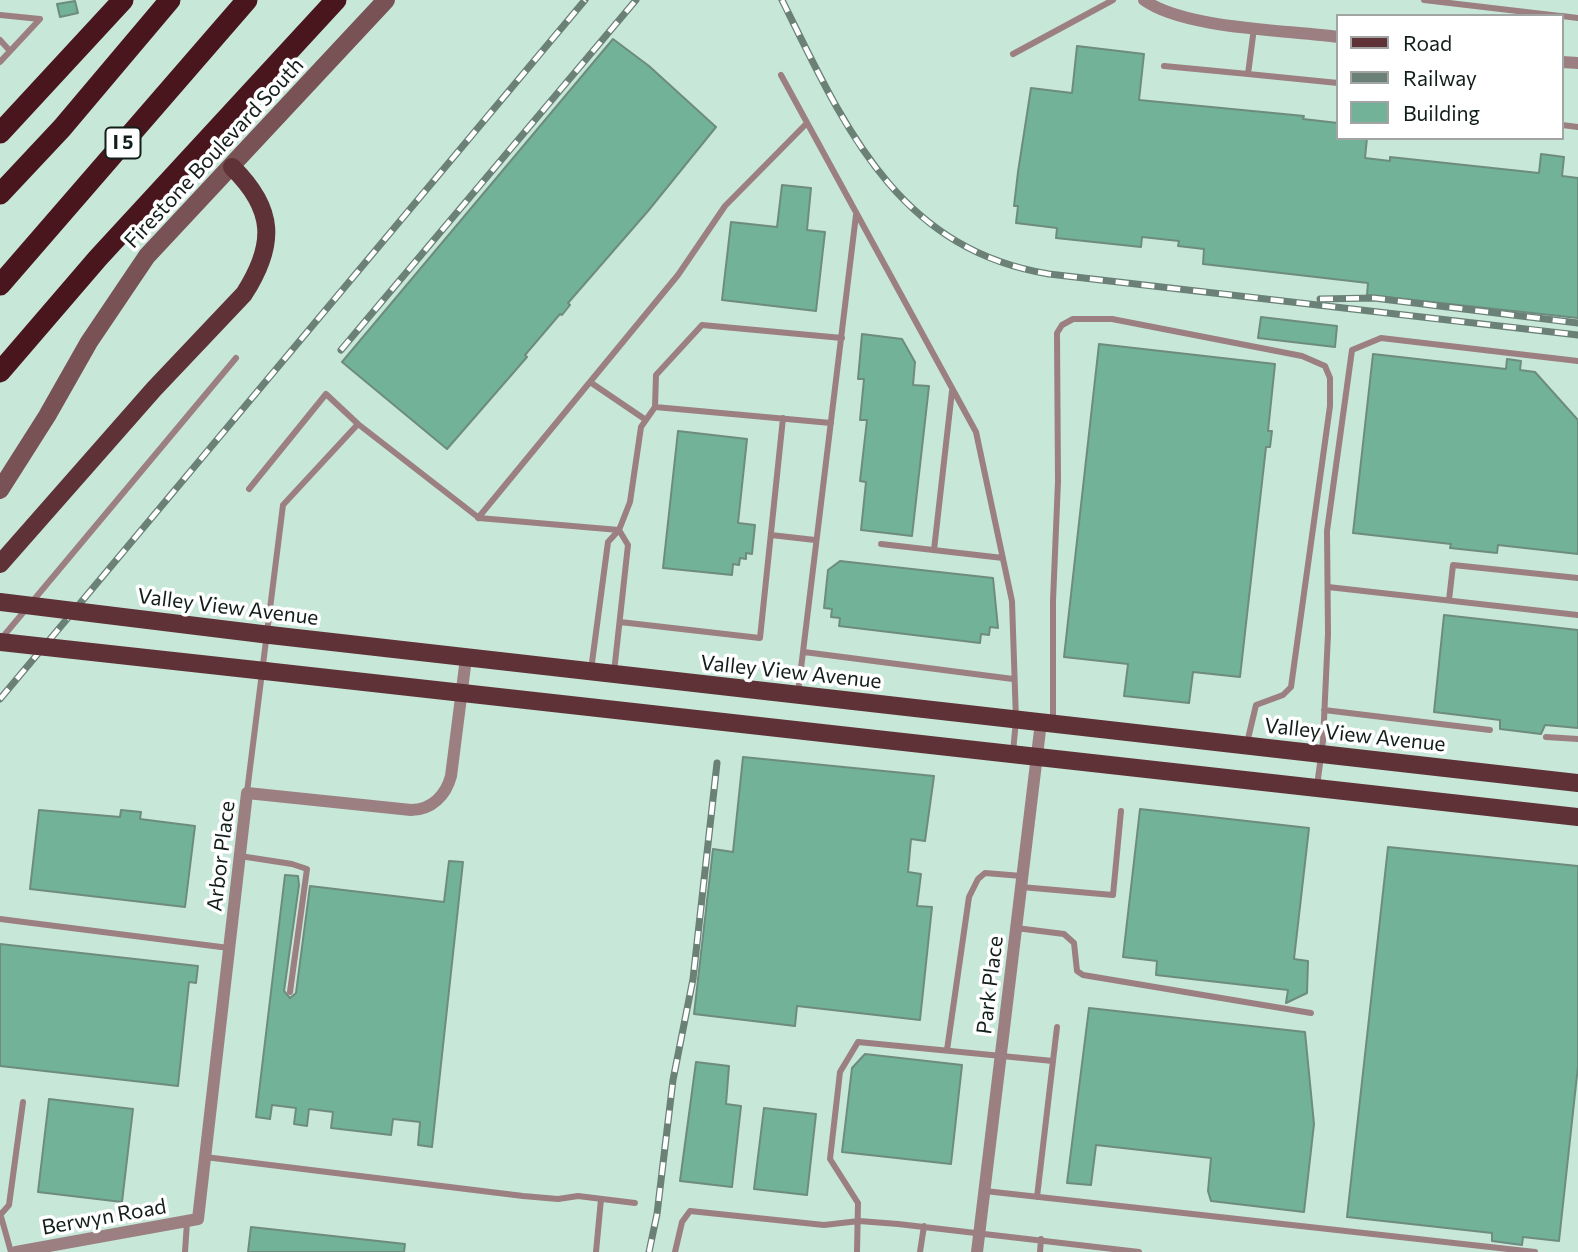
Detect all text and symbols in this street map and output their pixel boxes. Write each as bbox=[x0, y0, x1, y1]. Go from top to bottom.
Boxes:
legend bbox=[1336, 14, 1564, 140]
text: Road bbox=[1403, 30, 1452, 55]
street label: Firestone Boulevard South bbox=[119, 53, 309, 253]
text: Railway bbox=[1403, 65, 1477, 90]
text: Building bbox=[1403, 100, 1480, 125]
road number: I 5 bbox=[106, 127, 140, 158]
street label: Valley View Avenue bbox=[136, 583, 320, 631]
street label: Valley View Avenue bbox=[699, 650, 883, 694]
street label: Valley View Avenue bbox=[1263, 713, 1447, 757]
street label: Arbor Place bbox=[202, 799, 240, 913]
street label: Park Place bbox=[971, 934, 1009, 1036]
street label: Berwyn Road bbox=[40, 1194, 168, 1240]

